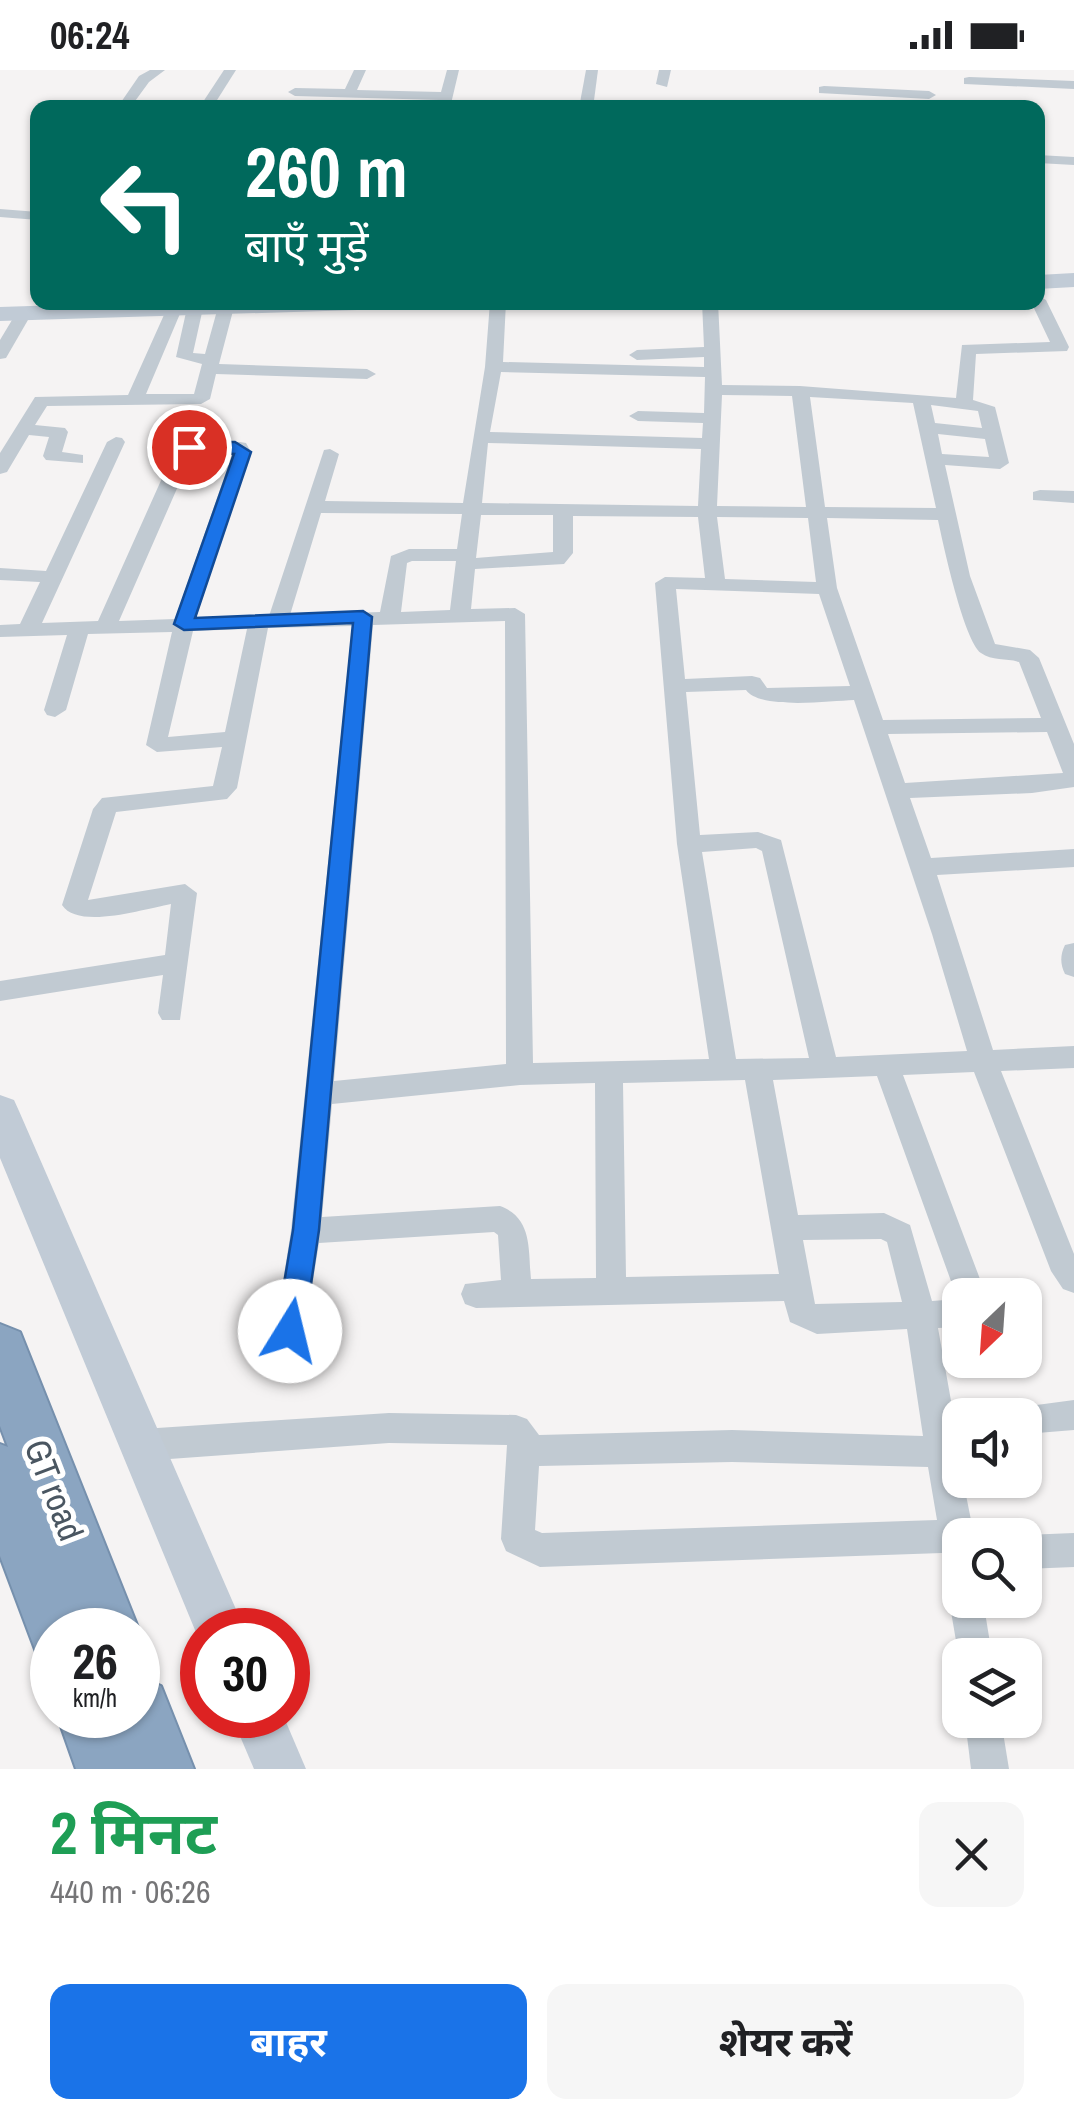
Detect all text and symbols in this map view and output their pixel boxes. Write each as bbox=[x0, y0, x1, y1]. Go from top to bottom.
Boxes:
text: 06:24 bbox=[50, 10, 130, 61]
text: 260 m bbox=[245, 125, 408, 219]
icon: left bbox=[80, 140, 210, 270]
text: बाएँ मुड़ें bbox=[245, 215, 368, 276]
pin bbox=[147, 405, 232, 490]
icon: arrive bbox=[162, 420, 217, 475]
north arrow bbox=[942, 1278, 1042, 1378]
map controls bbox=[942, 1278, 1042, 1738]
position arrow bbox=[238, 1279, 342, 1383]
button: sound bbox=[942, 1398, 1042, 1498]
street label: GT road bbox=[14, 1432, 95, 1547]
button: search bbox=[942, 1518, 1042, 1618]
speed limit sign: 30 bbox=[180, 1608, 310, 1738]
text: 26 bbox=[72, 1627, 118, 1695]
button: layers bbox=[942, 1638, 1042, 1738]
text: km/h bbox=[73, 1681, 117, 1715]
text: 2 मिनट bbox=[50, 1792, 217, 1873]
button: close bbox=[919, 1802, 1024, 1907]
text: 440 m · 06:26 bbox=[50, 1870, 210, 1913]
button: बाहर bbox=[50, 1984, 527, 2099]
button: शेयर करें bbox=[547, 1984, 1024, 2099]

